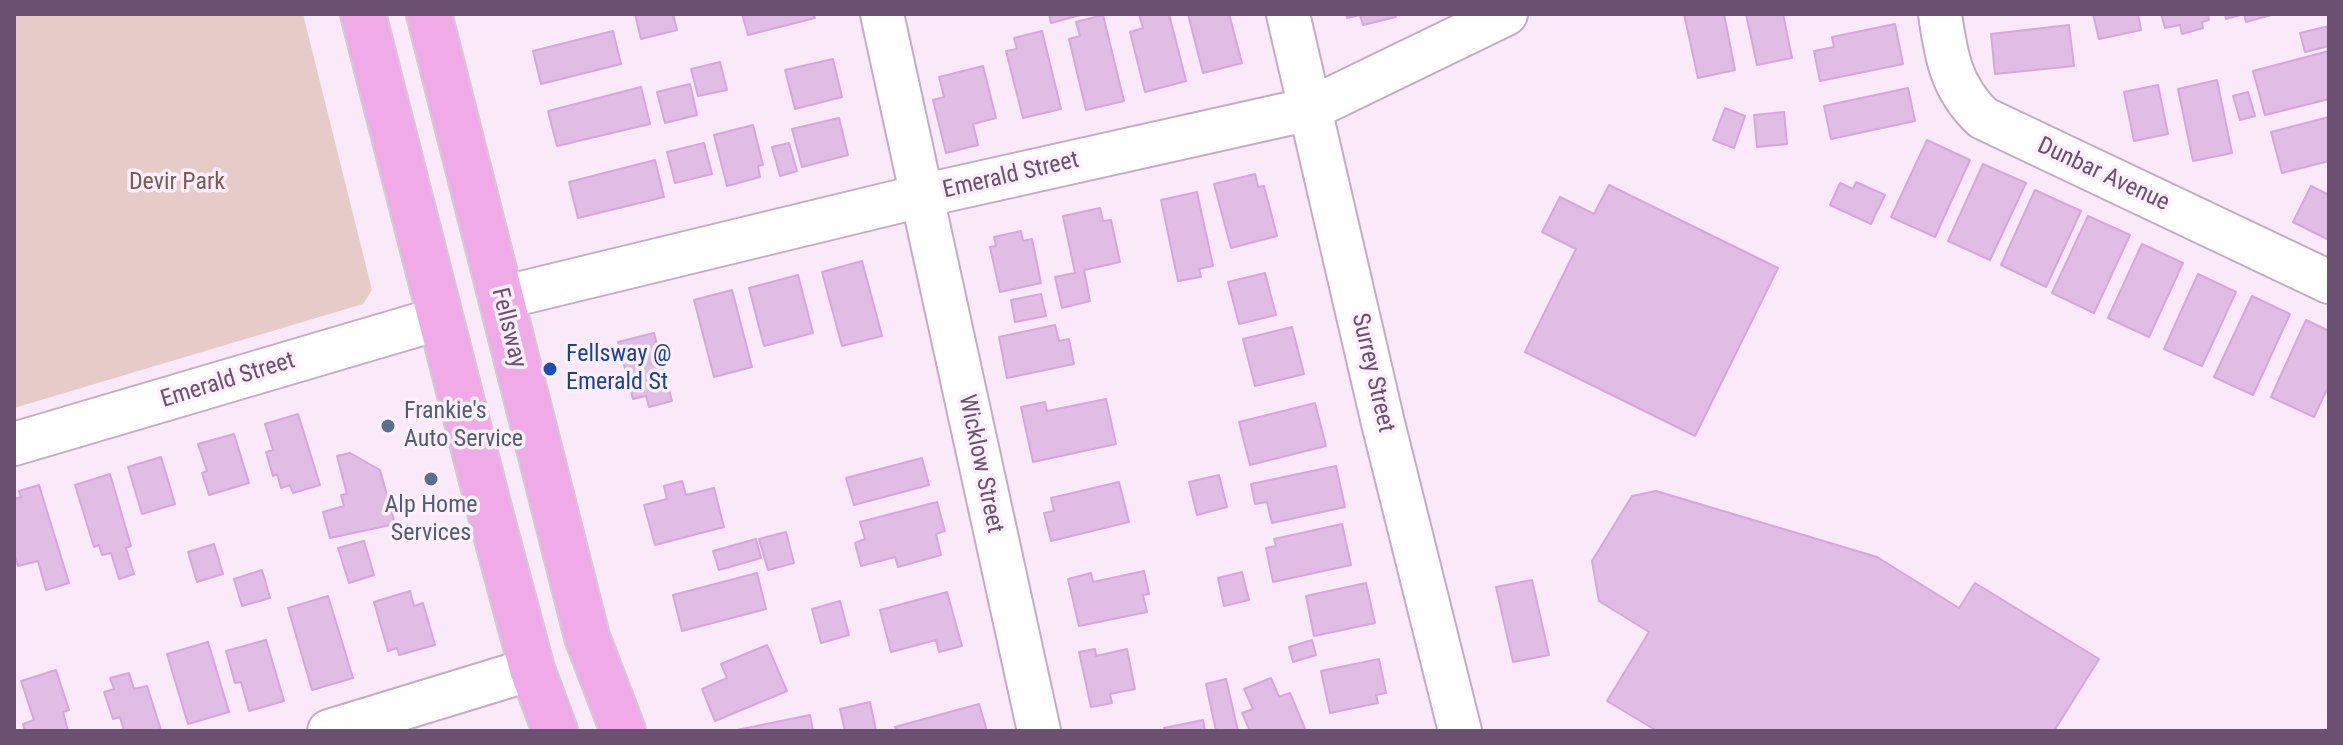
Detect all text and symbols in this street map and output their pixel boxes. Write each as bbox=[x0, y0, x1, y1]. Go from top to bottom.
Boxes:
street label: Dunbar Avenue bbox=[2032, 132, 2174, 218]
street label: Emerald Street bbox=[940, 146, 1082, 206]
park label: Devir Park bbox=[129, 169, 225, 197]
street label: Fellsway bbox=[484, 285, 532, 371]
street label: Surrey Street bbox=[1344, 311, 1400, 435]
place label: Fellsway @ Emerald St bbox=[566, 341, 671, 397]
street label: Emerald Street bbox=[157, 347, 299, 415]
marker: Fellsway @ Emerald St bbox=[541, 360, 559, 378]
street label: Wicklow Street bbox=[951, 392, 1009, 536]
place label: Frankie's Auto Service bbox=[404, 398, 523, 454]
marker: Frankie's Auto Service bbox=[379, 417, 397, 435]
marker: Alp Home Services bbox=[422, 470, 440, 488]
place label: Alp Home Services bbox=[385, 492, 477, 548]

